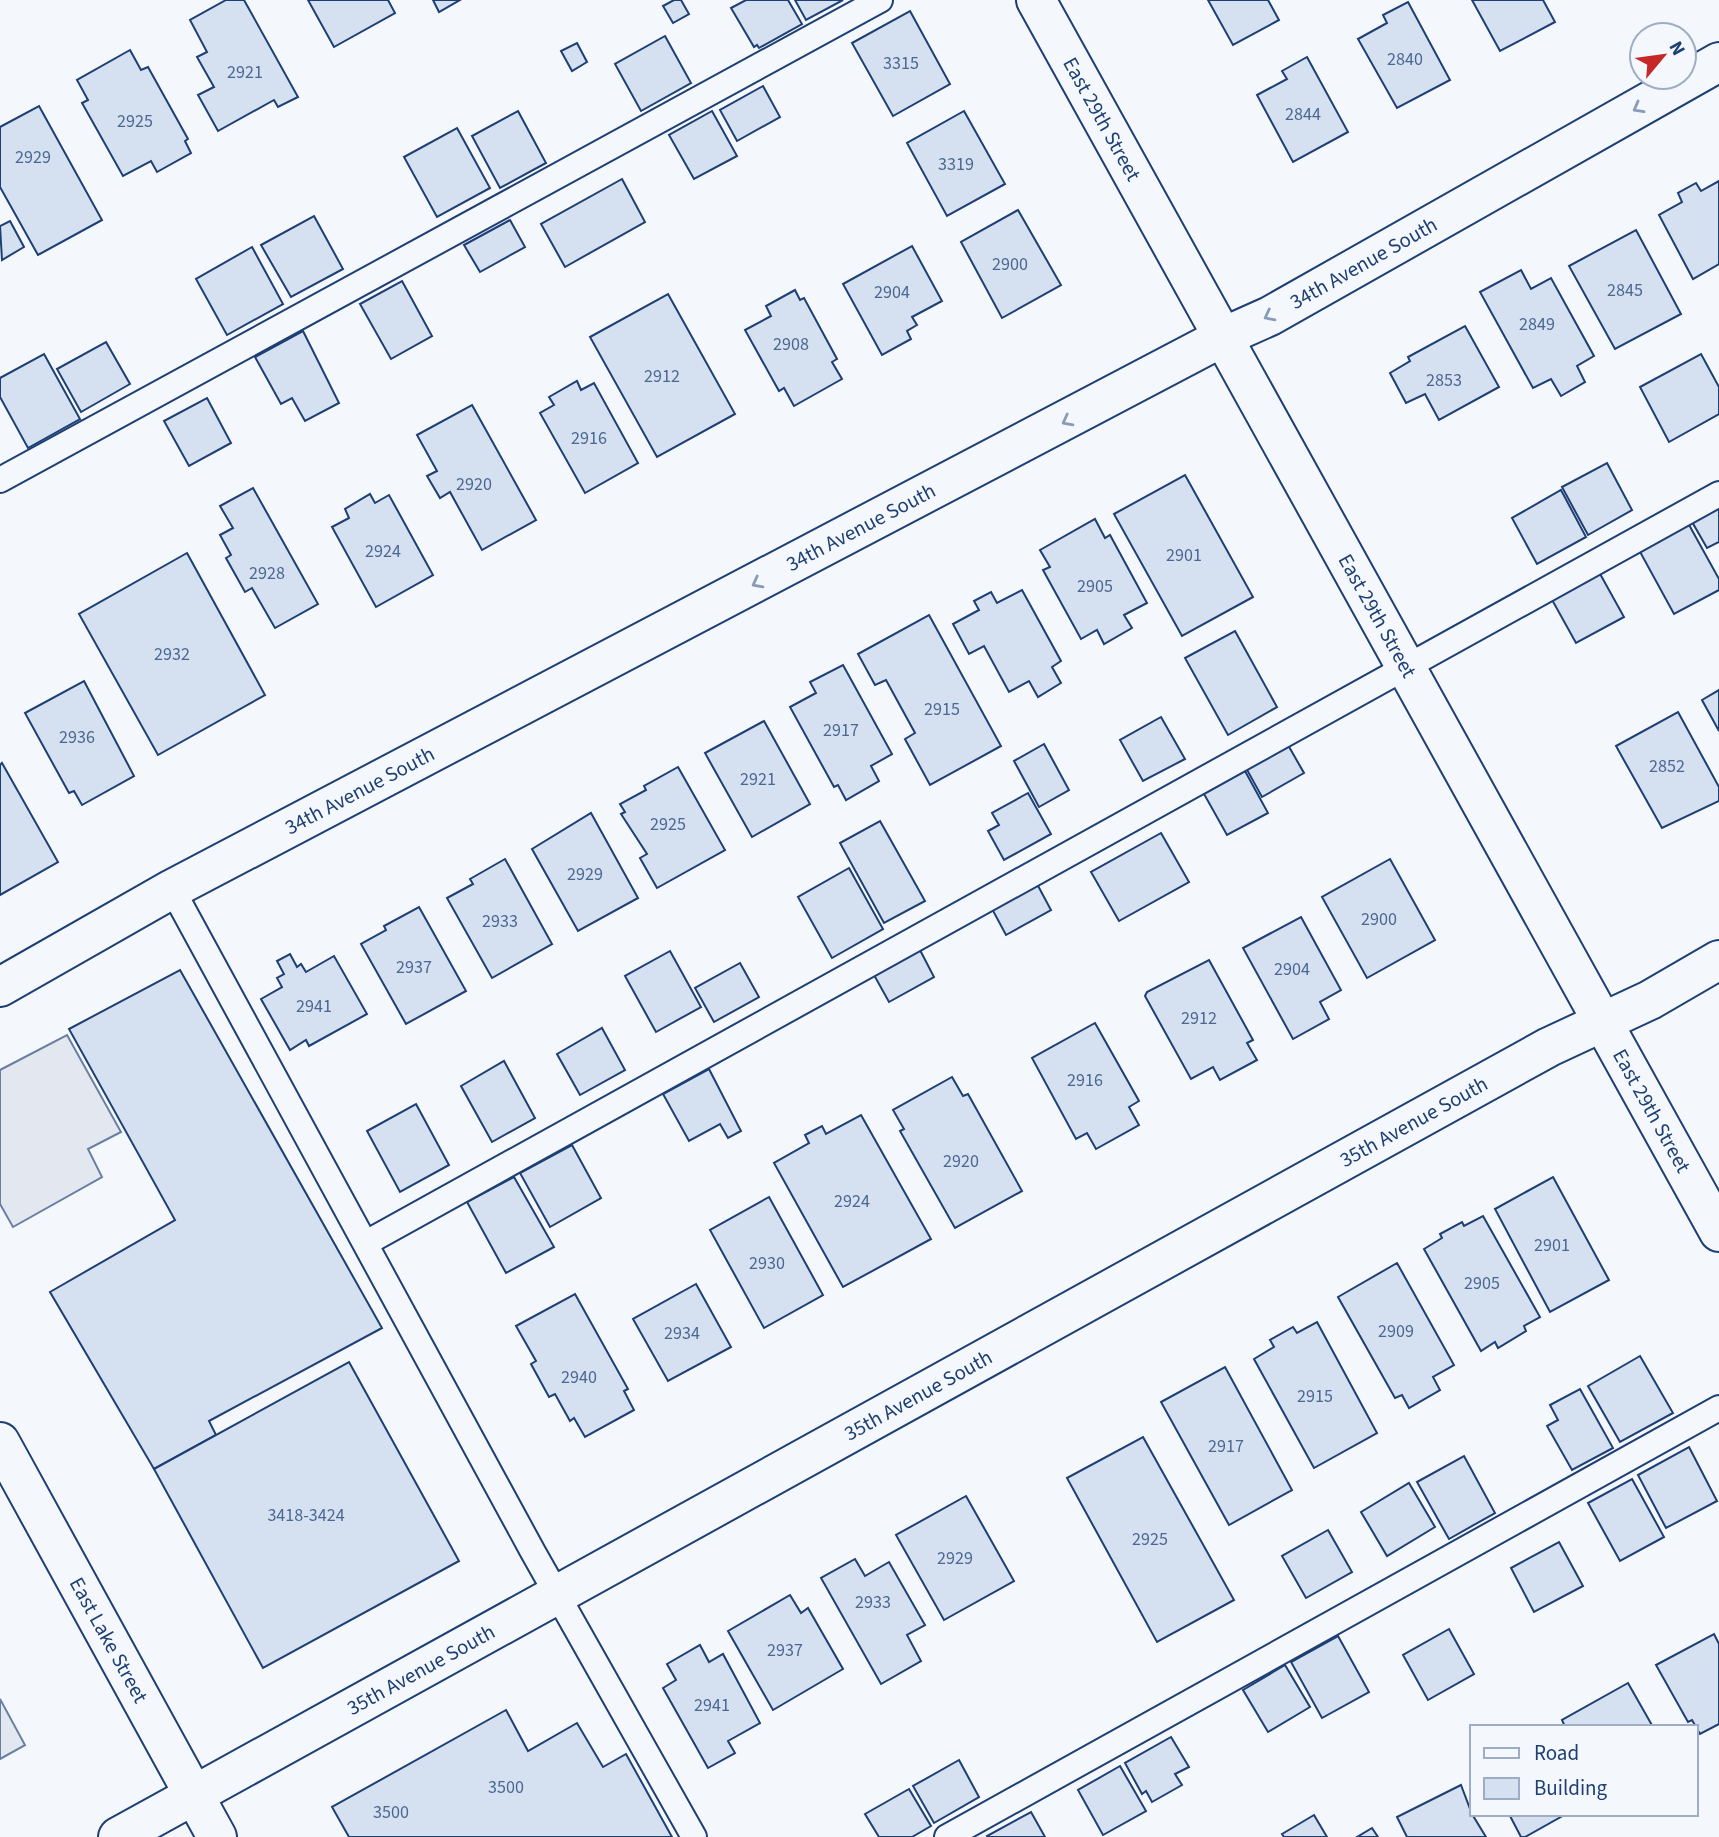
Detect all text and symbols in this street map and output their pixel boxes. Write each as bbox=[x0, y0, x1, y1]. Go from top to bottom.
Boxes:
north arrow bbox=[1628, 21, 1698, 91]
text: N bbox=[1662, 36, 1691, 61]
house number: 2840 bbox=[1387, 47, 1423, 72]
house number: 3315 bbox=[883, 51, 919, 76]
street label: East 29th Street bbox=[1055, 51, 1148, 186]
house number: 2921 bbox=[227, 60, 263, 85]
one-way arrow bbox=[1633, 100, 1646, 113]
house number: 2844 bbox=[1285, 102, 1321, 127]
house number: 2925 bbox=[117, 109, 153, 134]
house number: 2929 bbox=[15, 145, 51, 170]
house number: 3319 bbox=[938, 152, 974, 177]
street label: 34th Avenue South bbox=[1284, 209, 1443, 317]
house number: 2900 bbox=[992, 252, 1028, 277]
house number: 2845 bbox=[1607, 278, 1643, 303]
house number: 2904 bbox=[874, 280, 910, 305]
one-way arrow bbox=[1264, 307, 1276, 321]
house number: 2849 bbox=[1519, 312, 1555, 337]
house number: 2908 bbox=[773, 332, 809, 357]
house number: 2912 bbox=[644, 364, 680, 389]
house number: 2853 bbox=[1426, 368, 1462, 393]
one-way arrow bbox=[1062, 412, 1075, 426]
house number: 2916 bbox=[571, 426, 607, 451]
house number: 2920 bbox=[456, 472, 492, 497]
street label: 34th Avenue South bbox=[781, 476, 941, 579]
house number: 2924 bbox=[365, 539, 401, 564]
house number: 2901 bbox=[1166, 543, 1202, 568]
street label: East 29th Street bbox=[1331, 548, 1424, 683]
house number: 2928 bbox=[249, 561, 285, 586]
house number: 2905 bbox=[1077, 574, 1113, 599]
one-way arrow bbox=[752, 575, 765, 588]
house number: 2932 bbox=[154, 642, 190, 667]
house number: 2915 bbox=[924, 697, 960, 722]
house number: 2917 bbox=[823, 718, 859, 743]
house number: 2936 bbox=[59, 725, 95, 750]
street label: 34th Avenue South bbox=[280, 739, 440, 842]
house number: 2852 bbox=[1649, 754, 1685, 779]
house number: 2921 bbox=[740, 767, 776, 792]
house number: 2925 bbox=[650, 812, 686, 837]
house number: 2929 bbox=[567, 862, 603, 887]
house number: 2900 bbox=[1361, 907, 1397, 932]
house number: 2933 bbox=[482, 909, 518, 934]
house number: 2937 bbox=[396, 955, 432, 980]
house number: 2904 bbox=[1274, 957, 1310, 982]
house number: 2941 bbox=[296, 994, 332, 1019]
house number: 2912 bbox=[1181, 1006, 1217, 1031]
street label: East 29th Street bbox=[1605, 1043, 1698, 1178]
house number: 2916 bbox=[1067, 1068, 1103, 1093]
street label: 35th Avenue South bbox=[1334, 1069, 1493, 1175]
house number: 2920 bbox=[943, 1149, 979, 1174]
house number: 2924 bbox=[834, 1189, 870, 1214]
house number: 2901 bbox=[1534, 1233, 1570, 1258]
house number: 2930 bbox=[749, 1251, 785, 1276]
house number: 2905 bbox=[1464, 1271, 1500, 1296]
house number: 2909 bbox=[1378, 1319, 1414, 1344]
house number: 2934 bbox=[664, 1321, 700, 1346]
street label: 35th Avenue South bbox=[839, 1342, 998, 1448]
house number: 2940 bbox=[561, 1365, 597, 1390]
house number: 2915 bbox=[1297, 1384, 1333, 1409]
house number: 2917 bbox=[1208, 1434, 1244, 1459]
house number: 3418-3424 bbox=[267, 1503, 345, 1528]
house number: 2925 bbox=[1132, 1527, 1168, 1552]
house number: 2929 bbox=[937, 1546, 973, 1571]
street label: East Lake Street bbox=[62, 1572, 156, 1708]
house number: 2933 bbox=[855, 1590, 891, 1615]
street label: 35th Avenue South bbox=[341, 1617, 500, 1723]
house number: 2937 bbox=[767, 1638, 803, 1663]
house number: 2941 bbox=[694, 1693, 730, 1718]
legend bbox=[1470, 1725, 1698, 1816]
text: Road bbox=[1534, 1738, 1579, 1768]
text: Building bbox=[1534, 1773, 1608, 1803]
house number: 3500 bbox=[488, 1775, 524, 1800]
house number: 3500 bbox=[373, 1800, 409, 1825]

